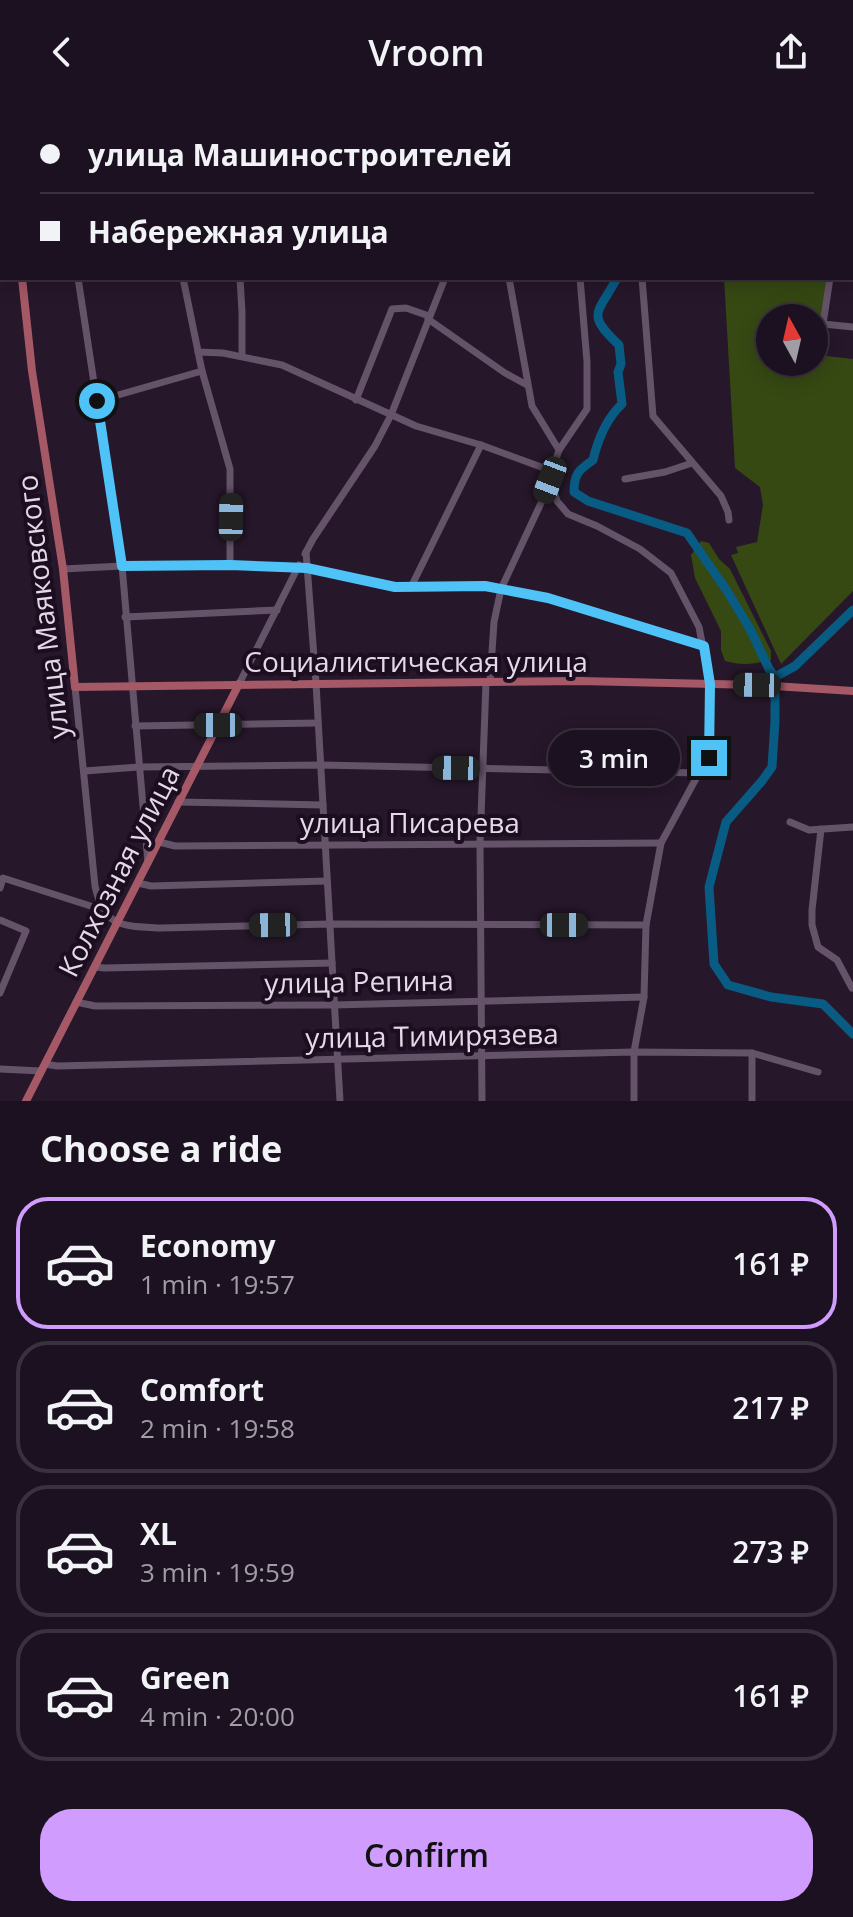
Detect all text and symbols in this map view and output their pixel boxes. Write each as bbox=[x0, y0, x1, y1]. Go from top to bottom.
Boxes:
text: Vroom bbox=[368, 28, 485, 77]
icon: back bbox=[40, 30, 84, 74]
icon: share bbox=[769, 30, 813, 74]
text: улица Машиностроителей bbox=[88, 134, 512, 175]
text: Набережная улица bbox=[88, 211, 389, 252]
north arrow bbox=[756, 304, 828, 376]
map controls bbox=[756, 304, 828, 376]
route start bbox=[79, 383, 115, 419]
car bbox=[530, 453, 570, 507]
street label: улица Маяковского bbox=[7, 473, 77, 741]
car bbox=[219, 493, 243, 541]
street label: Социалистическая улица bbox=[244, 642, 588, 680]
car bbox=[733, 673, 781, 697]
car bbox=[194, 713, 242, 737]
callout: 3 min bbox=[549, 730, 681, 786]
text: 3 min bbox=[579, 740, 649, 776]
route end bbox=[691, 740, 727, 776]
car bbox=[432, 756, 480, 780]
street label: Колхозная улица bbox=[48, 759, 188, 983]
street label: улица Писарева bbox=[300, 803, 520, 841]
car bbox=[249, 913, 297, 937]
car bbox=[540, 913, 588, 937]
street label: улица Репина bbox=[264, 960, 454, 1002]
street label: улица Тимирязева bbox=[305, 1014, 559, 1056]
text: Choose a ride bbox=[40, 1124, 282, 1173]
text: Economy bbox=[140, 1225, 276, 1266]
icon: car bbox=[44, 1227, 116, 1299]
text: 161 ₽ bbox=[732, 1243, 809, 1284]
text: 1 min · 19:57 bbox=[140, 1266, 295, 1302]
text: Comfort bbox=[140, 1369, 264, 1410]
icon: car bbox=[44, 1371, 116, 1443]
text: 217 ₽ bbox=[732, 1387, 809, 1428]
text: 2 min · 19:58 bbox=[140, 1410, 295, 1446]
text: XL bbox=[140, 1513, 177, 1554]
icon: car bbox=[44, 1515, 116, 1587]
text: 273 ₽ bbox=[732, 1531, 809, 1572]
text: 3 min · 19:59 bbox=[140, 1554, 295, 1590]
text: Green bbox=[140, 1657, 231, 1698]
icon: car bbox=[44, 1659, 116, 1731]
text: 161 ₽ bbox=[732, 1675, 809, 1716]
text: 4 min · 20:00 bbox=[140, 1698, 295, 1734]
button: Confirm bbox=[40, 1809, 813, 1901]

